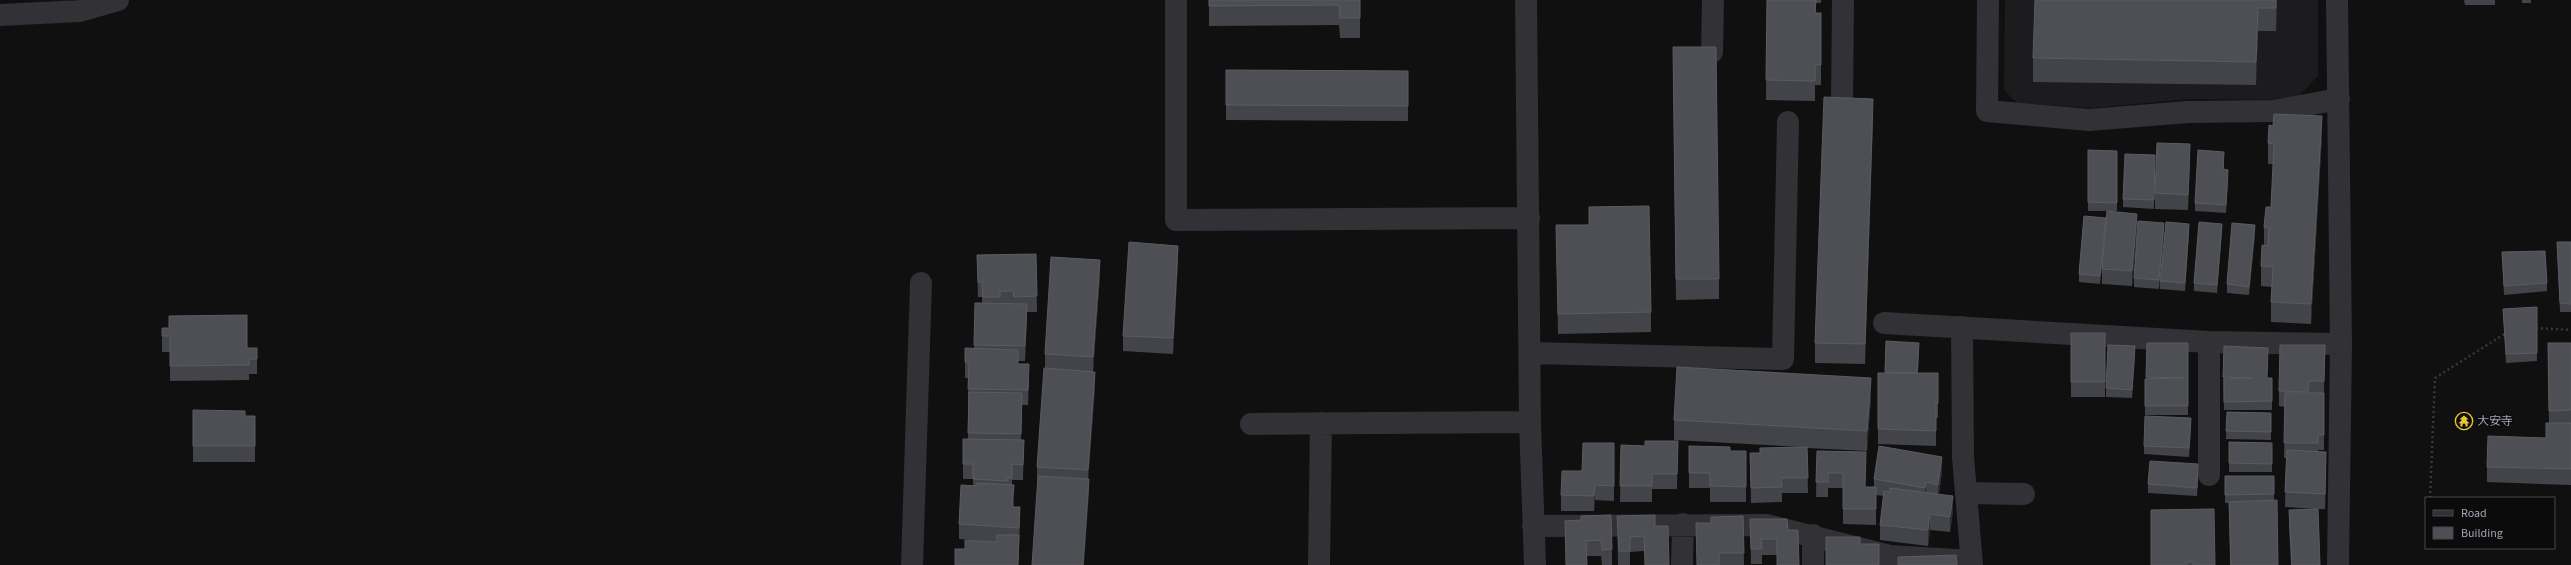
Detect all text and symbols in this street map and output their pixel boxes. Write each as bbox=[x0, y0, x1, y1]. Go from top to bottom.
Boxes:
temple icon: 大安寺 bbox=[2454, 411, 2474, 431]
place label: 大安寺 bbox=[2477, 413, 2513, 430]
legend bbox=[2425, 497, 2555, 549]
text: Road bbox=[2461, 505, 2487, 522]
text: Building bbox=[2461, 525, 2503, 542]

